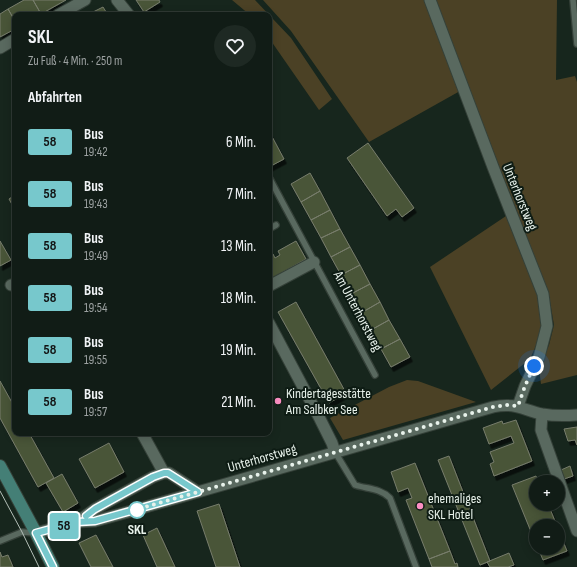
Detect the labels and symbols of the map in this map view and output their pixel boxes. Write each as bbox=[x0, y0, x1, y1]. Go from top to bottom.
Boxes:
street label: Unterhorstweg bbox=[499, 161, 541, 233]
street label: Am Unterhorstweg bbox=[329, 267, 386, 354]
your location bbox=[524, 356, 544, 376]
place label: Kindertagesstätte Am Salbker See bbox=[285, 385, 371, 418]
marker: Kindertagesstätte Am Salbker See bbox=[273, 396, 283, 406]
street label: Unterhorstweg bbox=[226, 440, 299, 476]
place label: ehemaliges SKL Hotel bbox=[428, 490, 481, 523]
marker: SKL bbox=[128, 501, 146, 519]
marker: ehemaliges SKL Hotel bbox=[415, 501, 425, 511]
line badge: 58 bbox=[46, 513, 82, 539]
place label: SKL bbox=[128, 521, 147, 538]

